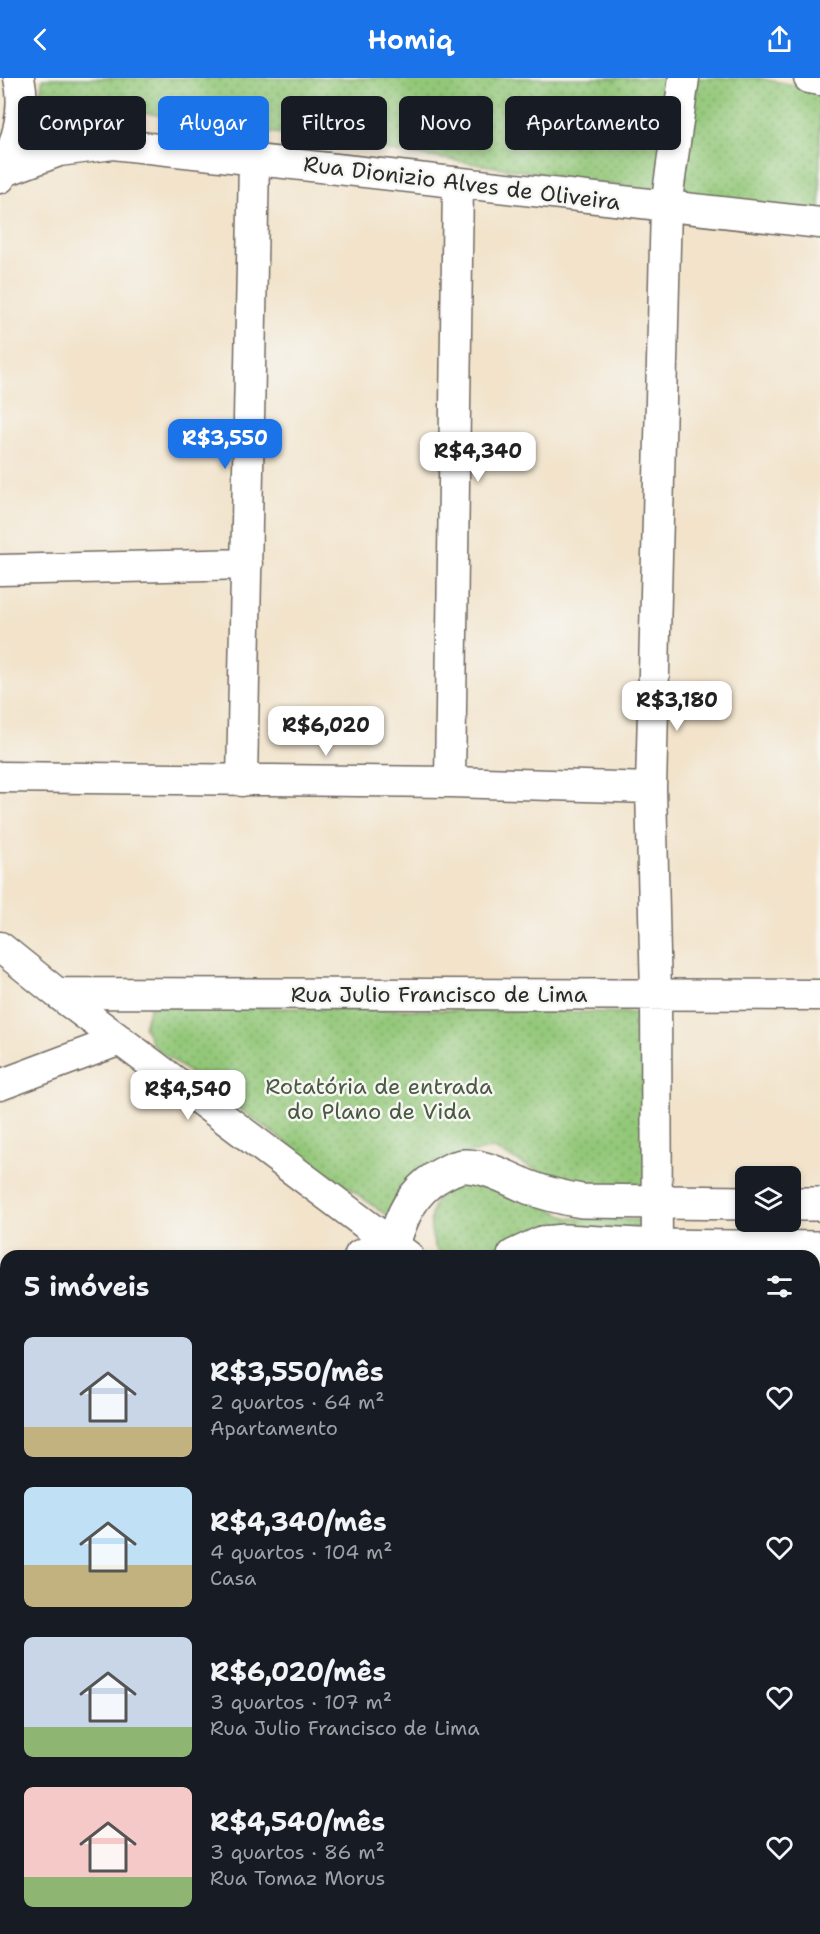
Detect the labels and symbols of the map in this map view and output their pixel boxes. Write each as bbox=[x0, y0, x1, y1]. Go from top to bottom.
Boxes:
street label: Rua Dionizio Alves de Oliveira bbox=[302, 149, 622, 217]
pin: R$3,550 bbox=[170, 419, 280, 470]
pin: R$4,340 bbox=[423, 432, 533, 483]
pin: R$3,180 bbox=[622, 681, 732, 732]
pin: R$6,020 bbox=[271, 706, 381, 757]
street label: Rua Julio Francisco de Lima bbox=[291, 980, 588, 1009]
pin: R$4,540 bbox=[133, 1070, 243, 1121]
park label: Rotatória de entrada do Plano de Vida bbox=[265, 1072, 493, 1126]

